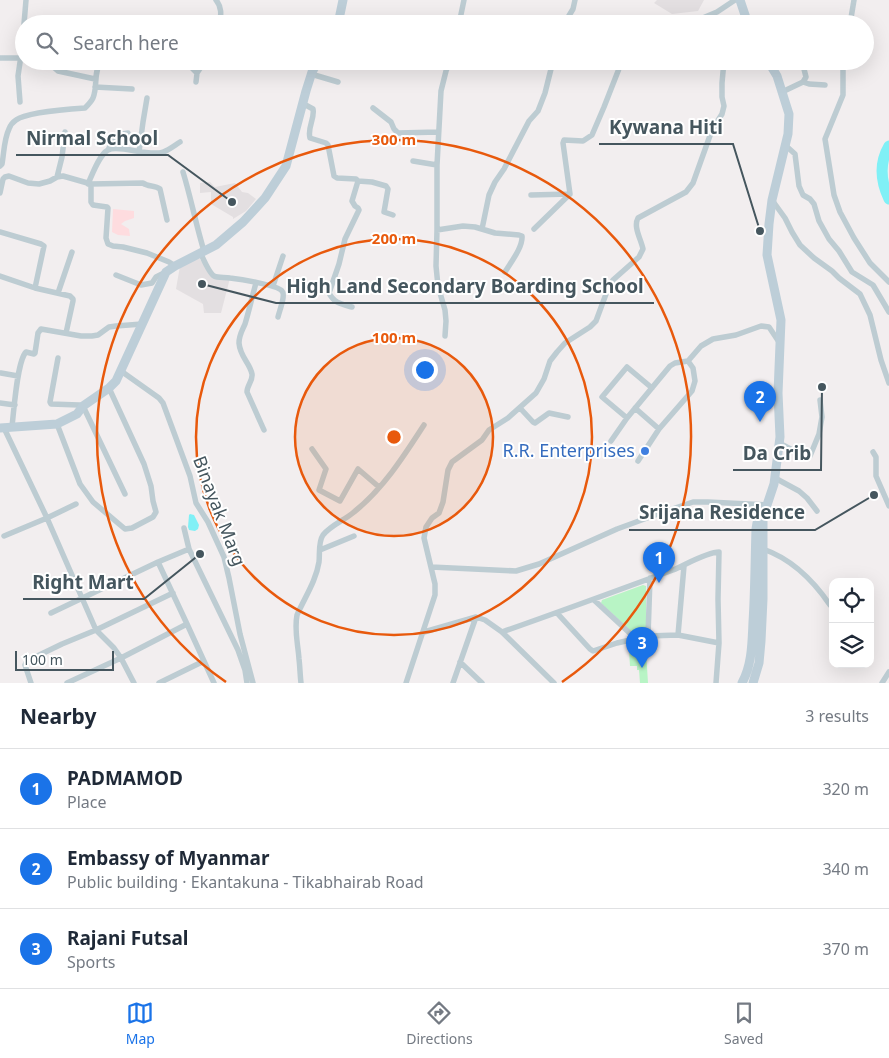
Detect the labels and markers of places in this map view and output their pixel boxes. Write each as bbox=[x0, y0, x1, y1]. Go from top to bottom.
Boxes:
callout: Kywana Hiti bbox=[599, 110, 733, 144]
callout: Nirmal School bbox=[16, 121, 168, 155]
callout: High Land Secondary Boarding School bbox=[276, 269, 654, 303]
pin: 2 bbox=[744, 381, 776, 422]
centre of rings bbox=[385, 428, 403, 446]
callout: Da Crib bbox=[733, 436, 821, 470]
place label: R.R. Enterprises bbox=[503, 438, 635, 462]
marker: R.R. Enterprises bbox=[639, 445, 651, 457]
callout: Srijana Residence bbox=[629, 496, 815, 530]
pin: 1 bbox=[643, 542, 675, 583]
callout: Right Mart bbox=[23, 565, 144, 599]
pin: 3 bbox=[626, 627, 658, 668]

